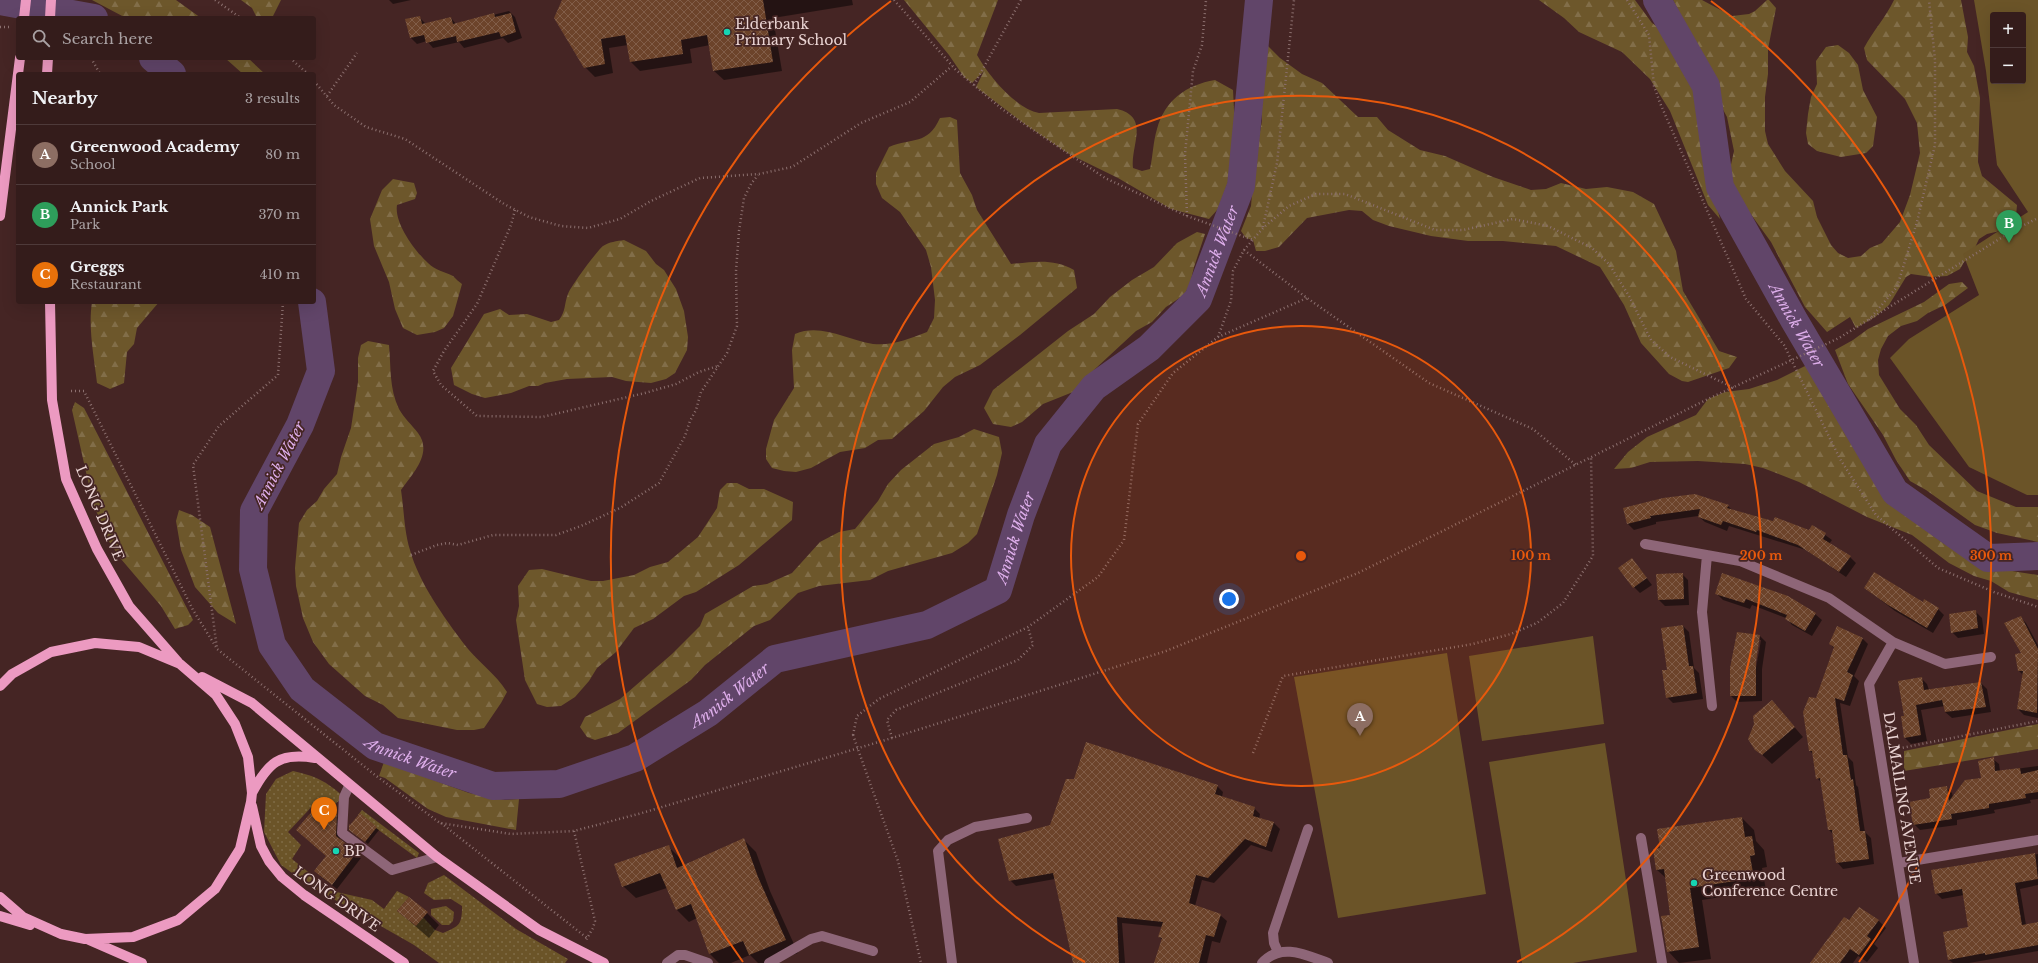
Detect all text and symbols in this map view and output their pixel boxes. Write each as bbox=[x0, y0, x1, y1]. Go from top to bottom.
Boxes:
map controls bbox=[1990, 12, 2026, 84]
button: + bbox=[1990, 12, 2026, 48]
place label: Elderbank Primary School bbox=[735, 15, 848, 49]
search box bbox=[16, 16, 316, 60]
icon: search bbox=[30, 27, 52, 49]
marker: Elderbank Primary School bbox=[722, 27, 732, 37]
text: Search here bbox=[62, 29, 153, 48]
button: − bbox=[1990, 48, 2026, 84]
text: Nearby bbox=[32, 88, 98, 109]
text: 3 results bbox=[245, 90, 300, 107]
text: Greenwood Academy bbox=[70, 137, 239, 156]
text: A bbox=[40, 146, 50, 163]
text: 80 m bbox=[265, 146, 300, 163]
text: School bbox=[70, 156, 116, 173]
text: Annick Park bbox=[70, 197, 168, 216]
water label: Annick Water bbox=[1190, 202, 1243, 300]
text: B bbox=[40, 206, 50, 223]
text: 370 m bbox=[259, 206, 300, 223]
pin: B bbox=[1996, 210, 2022, 243]
text: Park bbox=[70, 216, 100, 233]
text: Greggs bbox=[70, 257, 125, 276]
text: C bbox=[40, 266, 50, 283]
text: 410 m bbox=[260, 266, 300, 283]
text: Restaurant bbox=[70, 276, 142, 293]
water label: Annick Water bbox=[1764, 277, 1830, 372]
water label: Annick Water bbox=[248, 417, 310, 513]
street label: LONG DRIVE bbox=[72, 463, 128, 563]
water label: Annick Water bbox=[991, 488, 1039, 587]
text: 100 m bbox=[1511, 548, 1552, 563]
text: 200 m bbox=[1740, 548, 1783, 563]
text: 300 m bbox=[1970, 548, 2013, 563]
centre of rings bbox=[1294, 549, 1308, 563]
your location bbox=[1219, 589, 1239, 609]
water label: Annick Water bbox=[685, 658, 774, 732]
pin: A bbox=[1347, 703, 1373, 736]
street label: DALMAILING AVENUE bbox=[1879, 710, 1925, 886]
water label: Annick Water bbox=[360, 731, 460, 783]
pin: C bbox=[311, 797, 337, 830]
place label: BP bbox=[344, 842, 365, 860]
marker: BP bbox=[331, 846, 341, 856]
street label: LONG DRIVE bbox=[290, 862, 384, 936]
place label: Greenwood Conference Centre bbox=[1702, 866, 1838, 900]
marker: Greenwood Conference Centre bbox=[1689, 878, 1699, 888]

